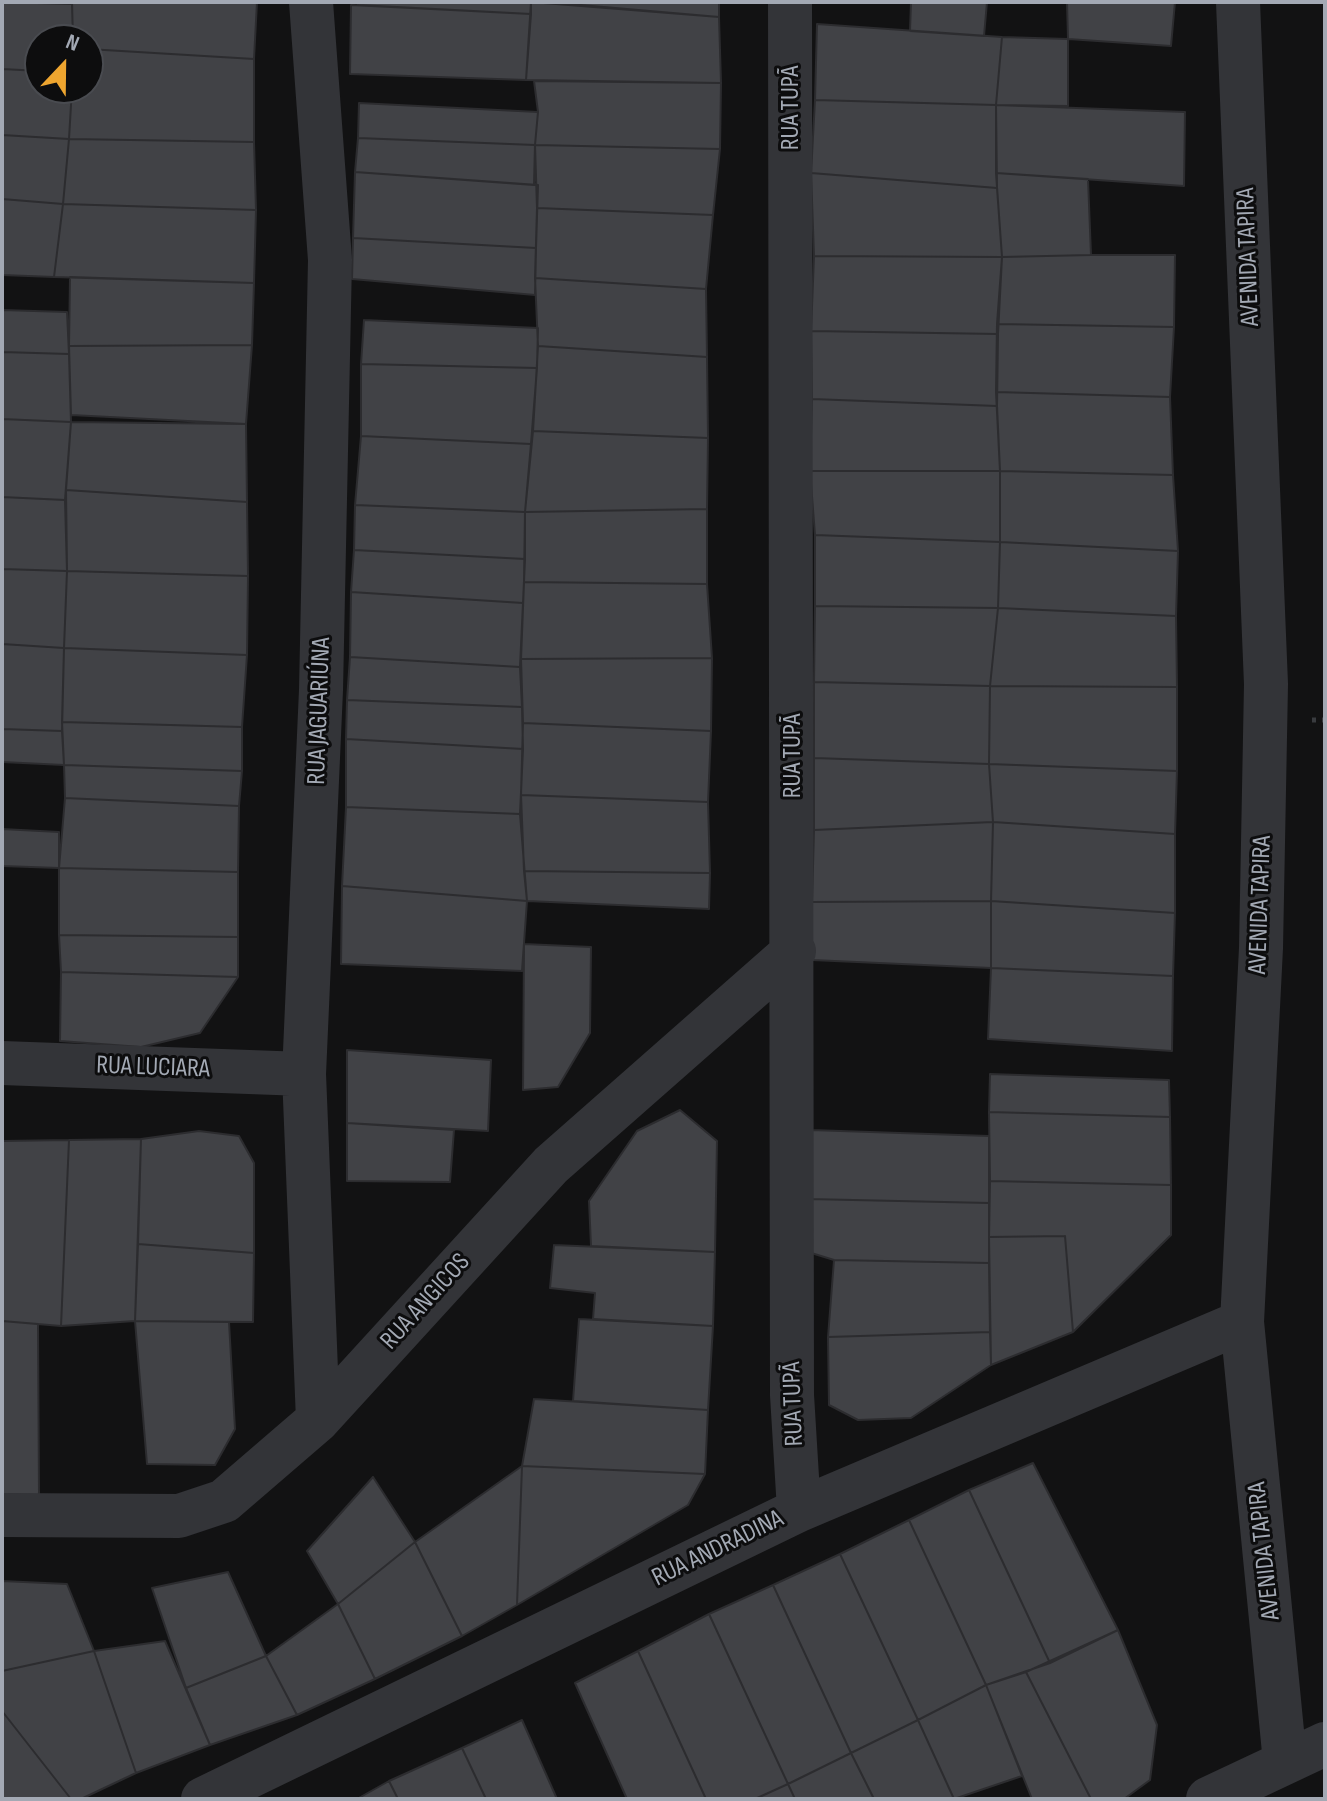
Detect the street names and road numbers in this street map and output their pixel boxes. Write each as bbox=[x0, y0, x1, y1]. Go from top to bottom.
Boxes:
street label: RUA TUPÃ bbox=[775, 66, 807, 150]
street label: AVENIDA TAPIRA bbox=[1231, 187, 1267, 327]
street label: RUA JAGUARIÚNA bbox=[302, 637, 338, 785]
street label: RUA TUPÃ bbox=[777, 714, 809, 798]
street label: AVENIDA TAPIRA bbox=[1243, 835, 1279, 975]
street label: RUA LUCIARA bbox=[96, 1050, 210, 1086]
street label: RUA ANGICOS bbox=[375, 1247, 477, 1357]
street label: RUA TUPÃ bbox=[777, 1361, 811, 1447]
street label: AVENIDA TAPIRA bbox=[1242, 1480, 1288, 1622]
street label: RUA ANDRADINA bbox=[647, 1504, 789, 1594]

